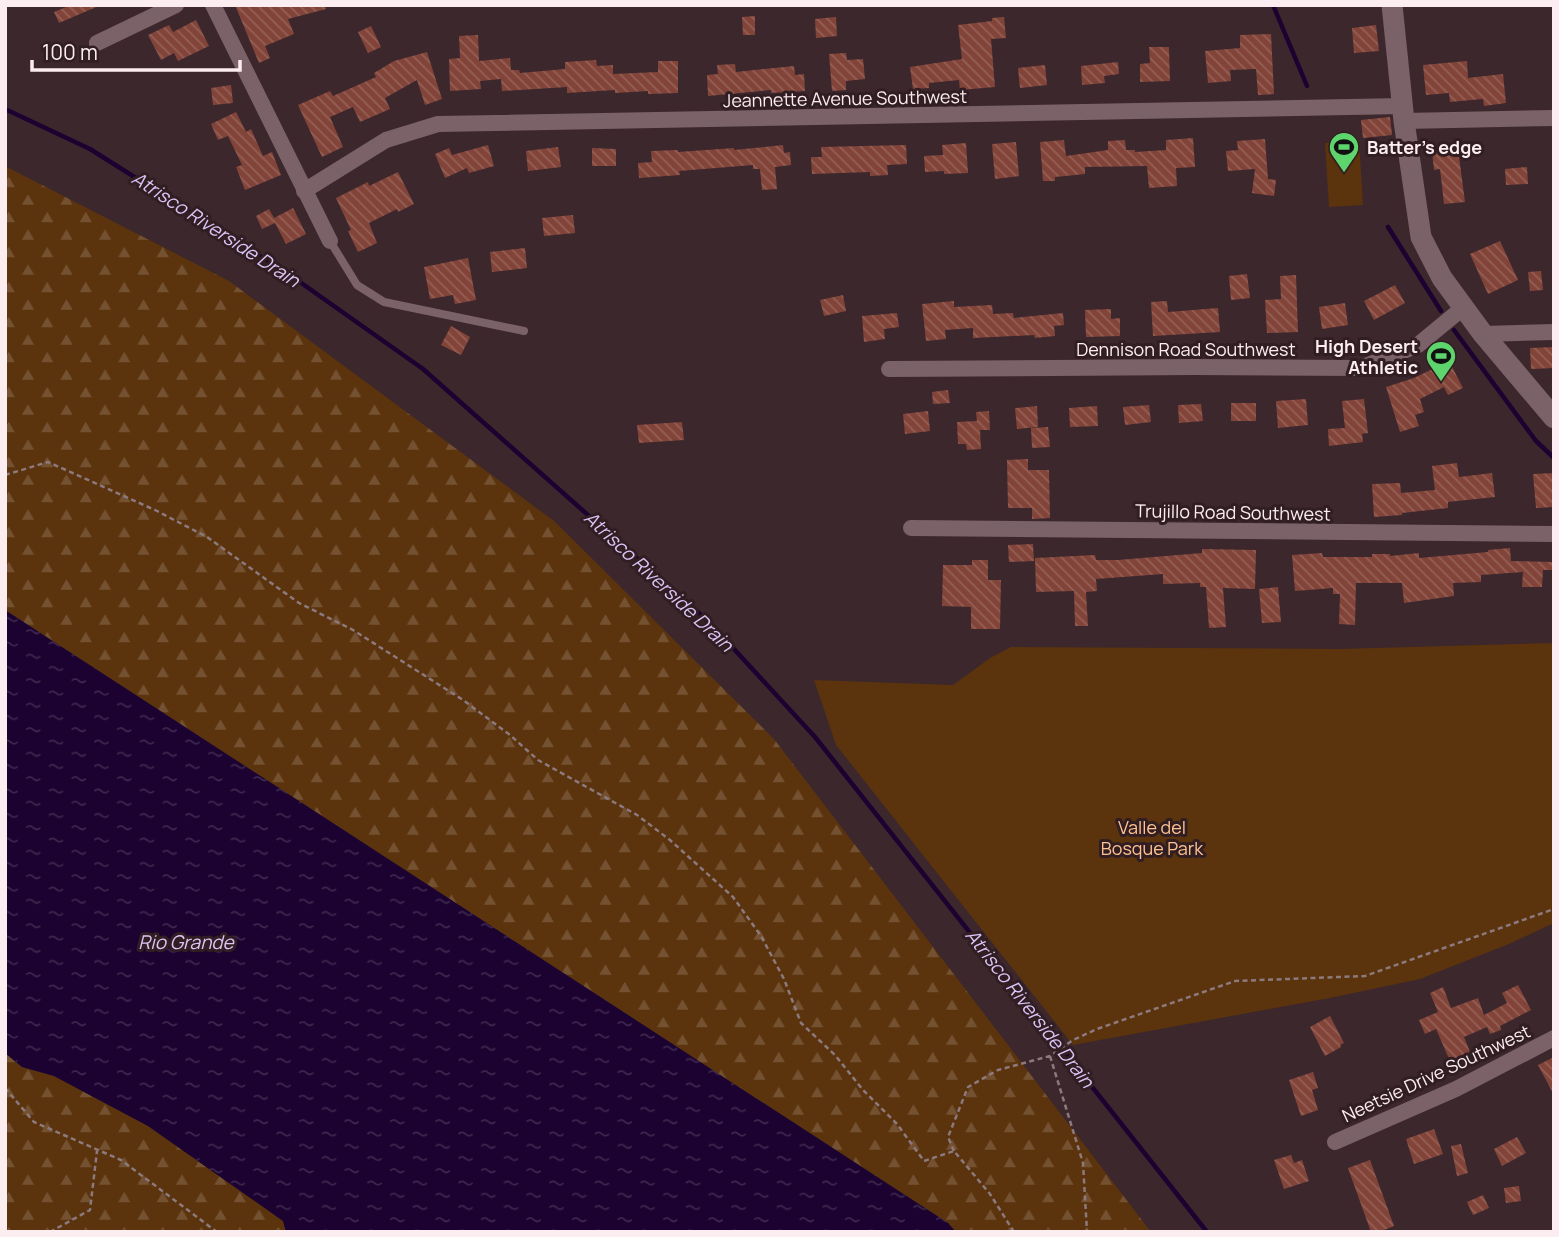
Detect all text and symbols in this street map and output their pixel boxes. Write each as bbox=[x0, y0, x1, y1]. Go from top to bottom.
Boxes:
scale bar bbox=[32, 28, 240, 72]
text: 100 m bbox=[42, 38, 98, 66]
street label: Jeannette Avenue Southwest bbox=[723, 84, 967, 112]
sports icon: Batter's edge bbox=[1327, 130, 1361, 174]
place label: Batter's edge bbox=[1367, 135, 1482, 159]
water label: Atrisco Riverside Drain bbox=[127, 165, 306, 293]
place label: High Desert Athletic bbox=[1315, 334, 1418, 379]
street label: Dennison Road Southwest bbox=[1076, 337, 1296, 361]
sports icon: High Desert Athletic bbox=[1424, 339, 1458, 383]
street label: Trujillo Road Southwest bbox=[1135, 498, 1331, 526]
water label: Atrisco Riverside Drain bbox=[579, 505, 740, 658]
park label: Valle del Bosque Park bbox=[1101, 815, 1204, 860]
water label: Atrisco Riverside Drain bbox=[960, 923, 1101, 1093]
water label: Rio Grande bbox=[138, 929, 236, 955]
street label: Neetsie Drive Southwest bbox=[1338, 1019, 1534, 1127]

